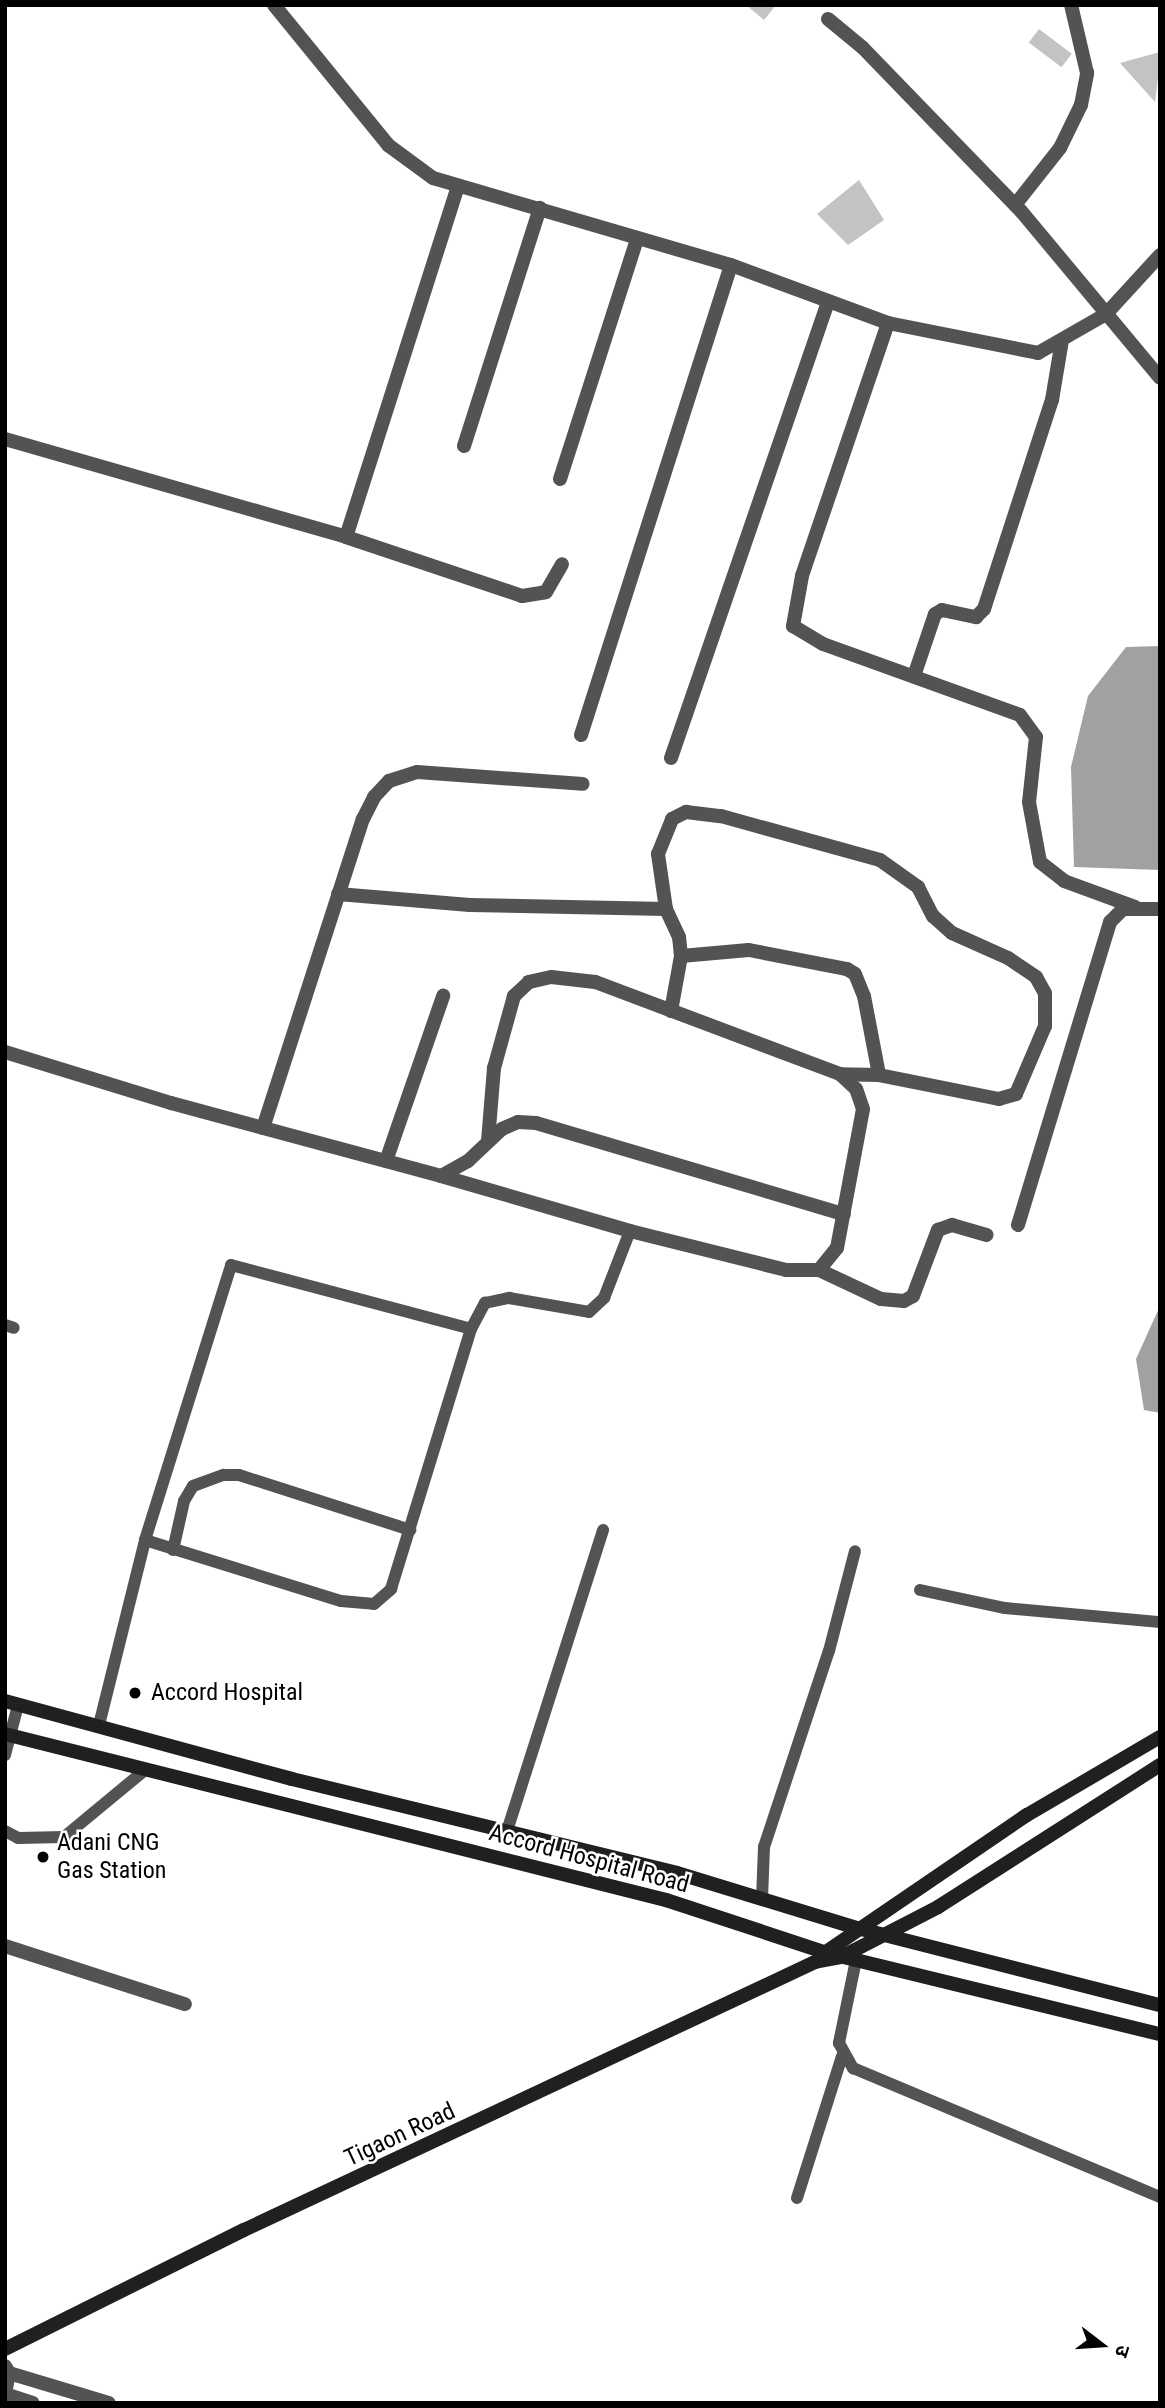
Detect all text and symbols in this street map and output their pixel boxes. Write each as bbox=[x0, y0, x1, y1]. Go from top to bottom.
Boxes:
place label: Accord Hospital bbox=[151, 1679, 303, 1707]
marker: Accord Hospital bbox=[125, 1683, 145, 1703]
street label: Accord Hospital Road bbox=[486, 1818, 692, 1900]
place label: Adani CNG Gas Station bbox=[57, 1829, 166, 1885]
marker: Adani CNG Gas Station bbox=[35, 1849, 51, 1865]
street label: Tigaon Road bbox=[340, 2097, 460, 2173]
north arrow bbox=[1067, 2310, 1137, 2380]
text: उ bbox=[1110, 2343, 1135, 2360]

